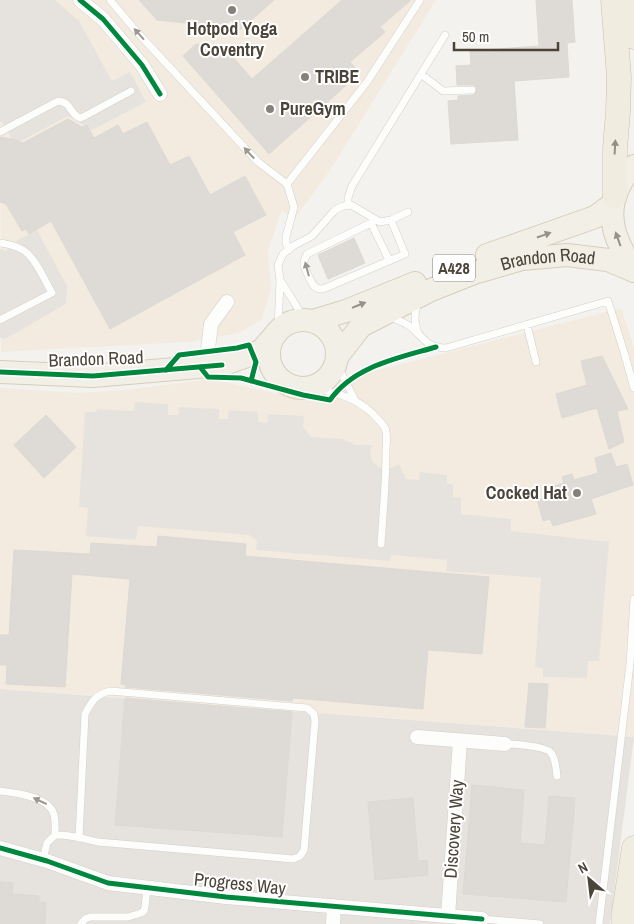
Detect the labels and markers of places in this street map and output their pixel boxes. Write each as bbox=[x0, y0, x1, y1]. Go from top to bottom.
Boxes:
marker: Hotpod Yoga Coventry bbox=[226, 4, 238, 16]
place label: Hotpod Yoga Coventry bbox=[187, 16, 278, 62]
place label: TRIBE bbox=[315, 64, 359, 89]
marker: TRIBE bbox=[299, 71, 311, 83]
place label: PureGym bbox=[280, 96, 346, 121]
marker: PureGym bbox=[264, 103, 276, 115]
place label: Cocked Hat bbox=[486, 480, 567, 505]
marker: Cocked Hat bbox=[571, 487, 583, 499]

